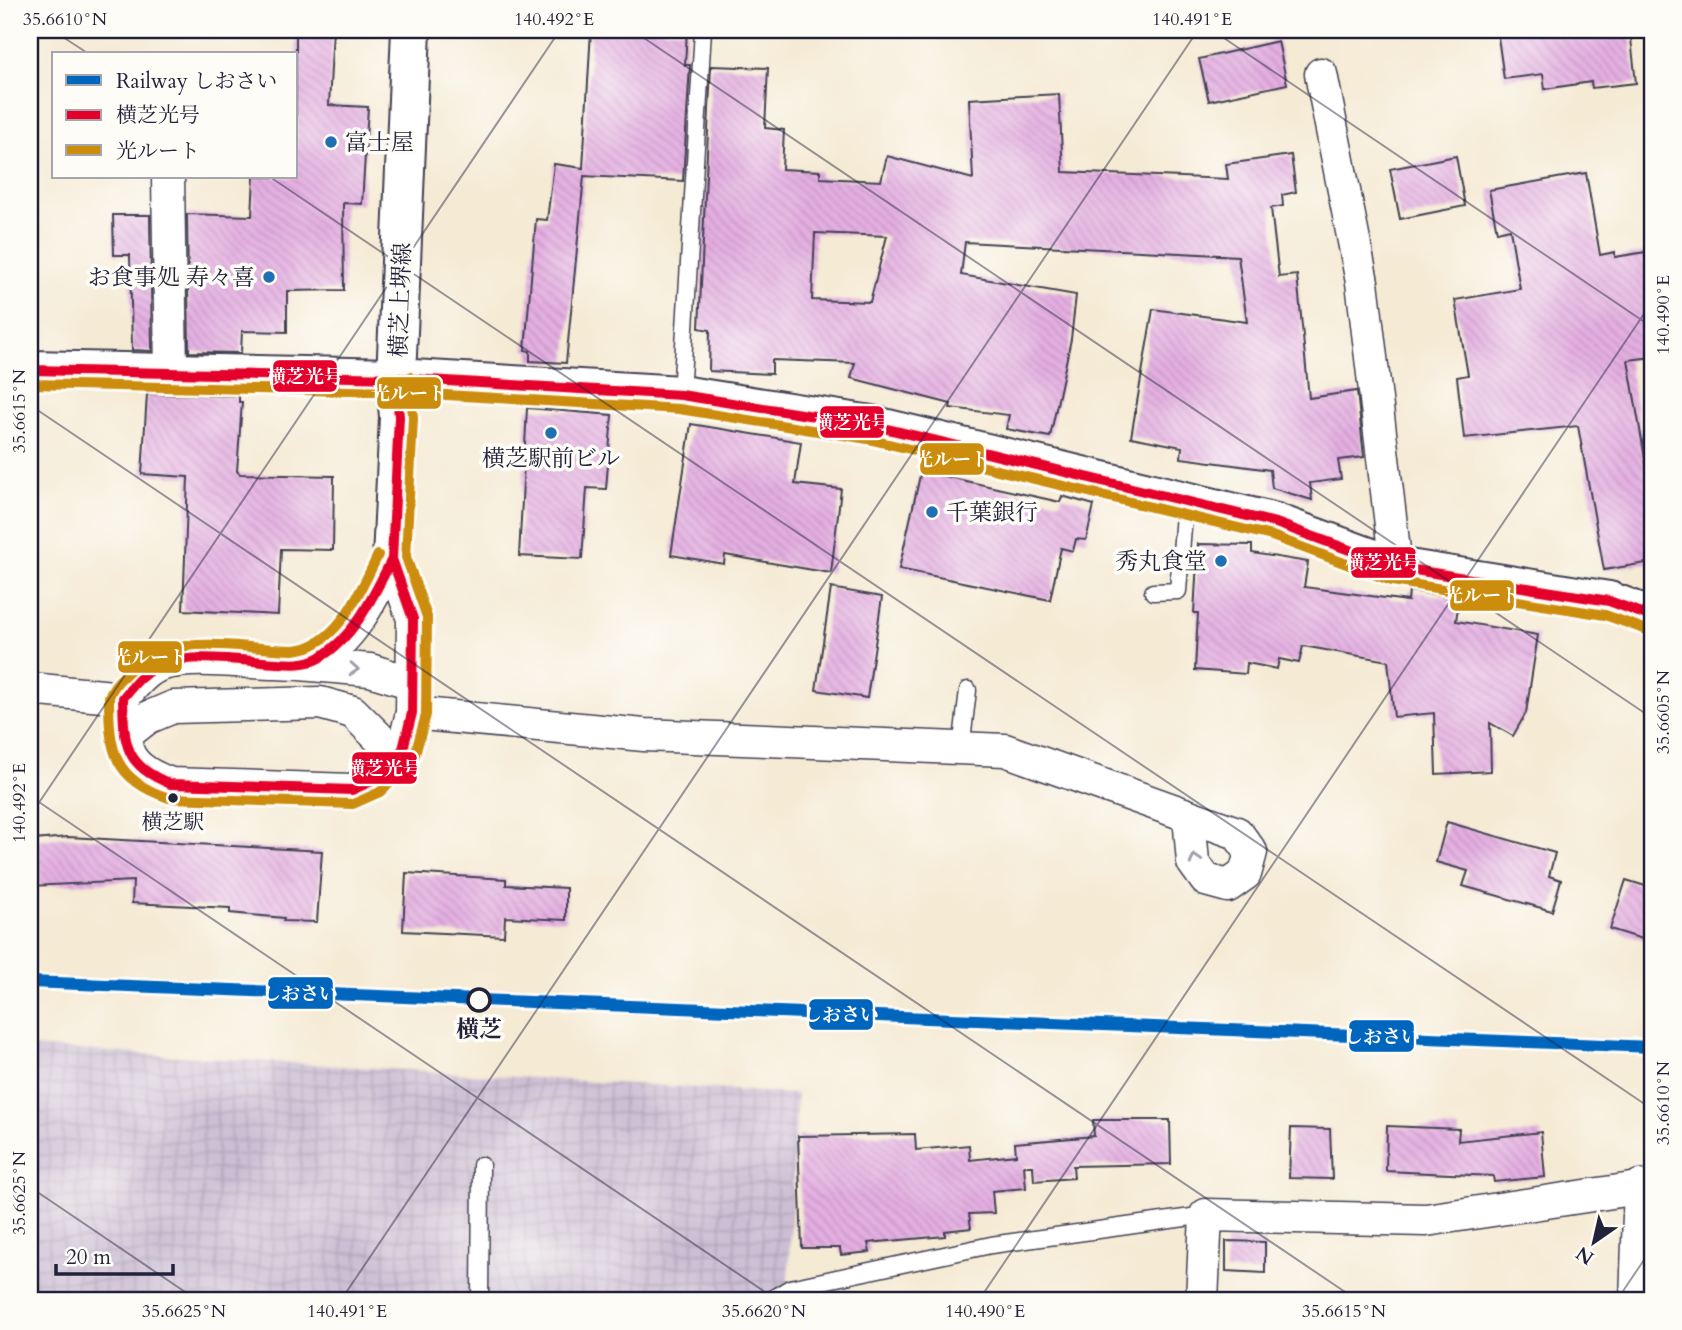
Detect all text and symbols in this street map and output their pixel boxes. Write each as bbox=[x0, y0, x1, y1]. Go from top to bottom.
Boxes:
text: 35.6610°N bbox=[23, 7, 108, 32]
text: 140.492°E bbox=[514, 7, 594, 32]
text: 140.491°E bbox=[1152, 7, 1232, 32]
legend bbox=[52, 52, 298, 178]
text: Railway しおさい bbox=[116, 67, 278, 96]
text: 横芝光号 bbox=[116, 101, 200, 130]
place label: 富士屋 bbox=[345, 127, 414, 158]
marker: 富士屋 bbox=[323, 134, 339, 150]
text: 光ルート bbox=[116, 137, 200, 166]
street label: 横芝上堺線 bbox=[383, 242, 418, 358]
place label: お食事処 寿々喜 bbox=[88, 262, 255, 293]
marker: お食事処 寿々喜 bbox=[261, 269, 277, 285]
text: 140.490°E bbox=[1651, 275, 1676, 355]
line badge: 横芝光号 bbox=[272, 359, 338, 393]
text: 横芝光号 bbox=[267, 364, 343, 390]
text: 35.6615°N bbox=[7, 368, 32, 453]
line badge: 光ルート bbox=[376, 376, 442, 410]
text: 光ルート bbox=[371, 381, 447, 407]
line badge: 横芝光号 bbox=[819, 405, 885, 439]
text: 横芝光号 bbox=[814, 410, 890, 436]
marker: 横芝駅前ビル bbox=[543, 425, 559, 441]
line badge: 光ルート bbox=[919, 442, 985, 476]
place label: 横芝駅前ビル bbox=[482, 443, 620, 474]
text: 光ルート bbox=[914, 447, 990, 473]
place label: 千葉銀行 bbox=[946, 497, 1038, 528]
marker: 千葉銀行 bbox=[924, 504, 940, 520]
place label: 秀丸食堂 bbox=[1115, 546, 1207, 577]
line badge: 横芝光号 bbox=[1350, 546, 1417, 579]
text: 横芝光号 bbox=[1345, 550, 1421, 576]
marker: 秀丸食堂 bbox=[1213, 553, 1229, 569]
line badge: 光ルート bbox=[1449, 579, 1515, 612]
text: 光ルート bbox=[1444, 583, 1520, 609]
line badge: 光ルート bbox=[117, 640, 183, 674]
text: 光ルート bbox=[112, 645, 188, 671]
one-way arrow bbox=[349, 661, 360, 676]
text: 35.6605°N bbox=[1651, 669, 1676, 754]
line badge: 横芝光号 bbox=[351, 751, 418, 785]
text: 横芝光号 bbox=[346, 756, 422, 782]
text: 140.492°E bbox=[7, 763, 32, 843]
marker: 横芝駅 bbox=[166, 791, 180, 805]
place label: 横芝駅 bbox=[142, 808, 205, 837]
one-way arrow bbox=[1189, 853, 1203, 865]
line badge: しおさい bbox=[267, 976, 334, 1010]
text: しおさい bbox=[262, 981, 338, 1007]
marker: 横芝 bbox=[467, 988, 491, 1012]
line badge: しおさい bbox=[808, 998, 874, 1031]
text: しおさい bbox=[803, 1002, 879, 1028]
place label: 横芝 bbox=[456, 1014, 502, 1045]
line badge: しおさい bbox=[1348, 1019, 1415, 1053]
text: しおさい bbox=[1344, 1024, 1420, 1050]
text: 35.6610°N bbox=[1651, 1060, 1676, 1145]
text: 35.6625°N bbox=[7, 1150, 32, 1235]
north arrow bbox=[1560, 1208, 1630, 1278]
scale bar bbox=[56, 1232, 173, 1276]
text: N bbox=[1571, 1240, 1599, 1271]
text: 20 m bbox=[66, 1243, 111, 1272]
text: 35.6625°N bbox=[142, 1299, 227, 1324]
text: 140.491°E bbox=[307, 1299, 387, 1324]
text: 35.6620°N bbox=[722, 1299, 807, 1324]
text: 140.490°E bbox=[945, 1299, 1025, 1324]
text: 35.6615°N bbox=[1302, 1299, 1387, 1324]

